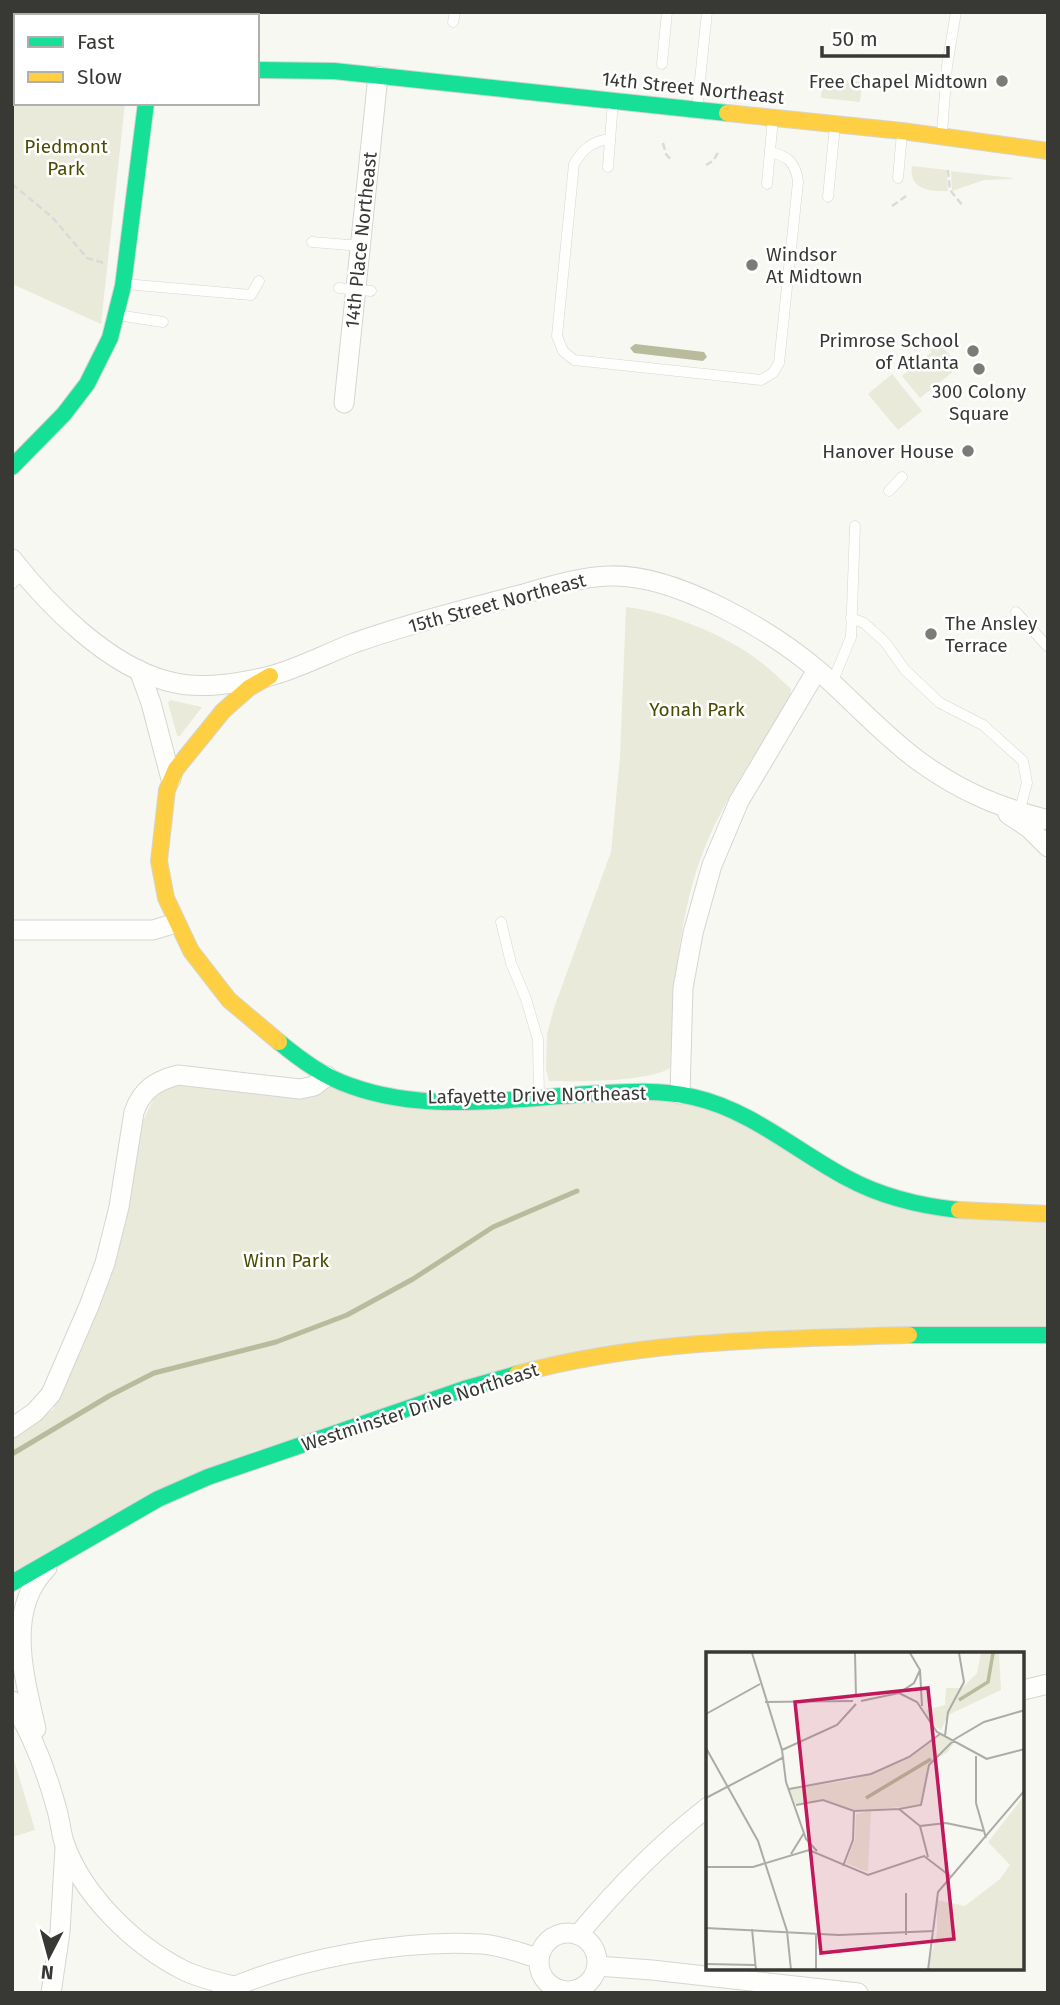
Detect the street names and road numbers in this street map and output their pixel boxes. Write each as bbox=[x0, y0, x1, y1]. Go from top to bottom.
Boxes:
street label: 14th Street Northeast bbox=[601, 67, 786, 109]
street label: 14th Place Northeast bbox=[340, 150, 382, 329]
street label: 15th Street Northeast bbox=[406, 568, 588, 638]
street label: Lafayette Drive Northeast bbox=[427, 1082, 647, 1108]
street label: Westminster Drive Northeast bbox=[299, 1358, 541, 1456]

